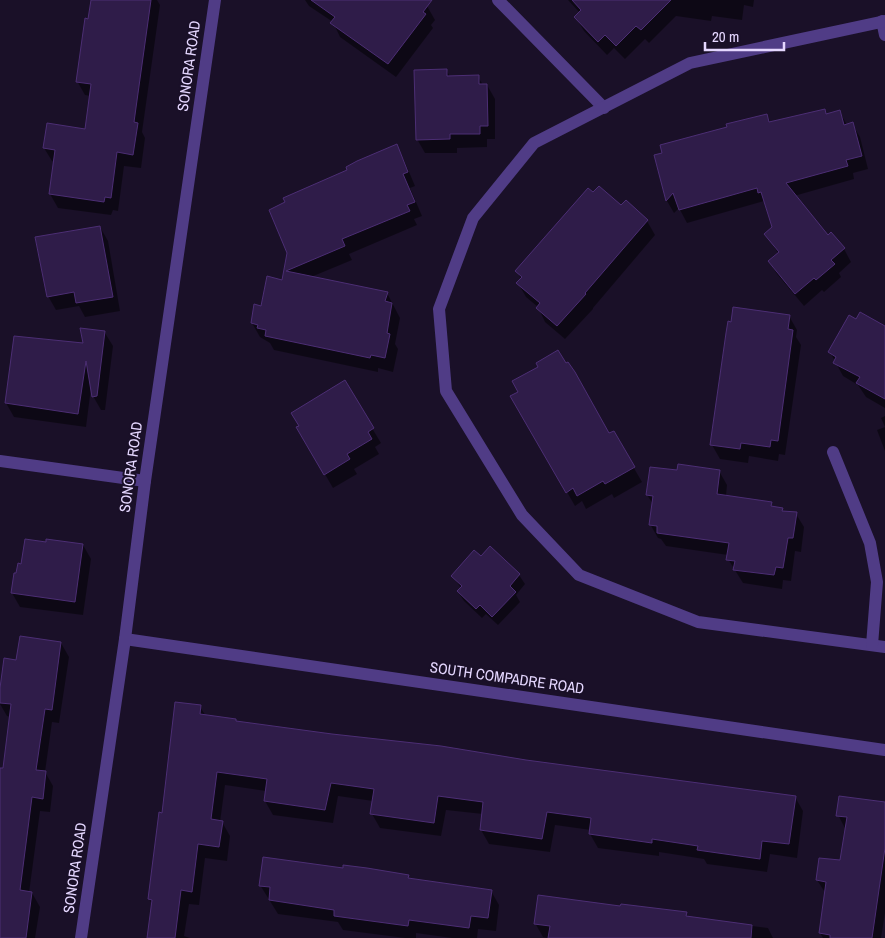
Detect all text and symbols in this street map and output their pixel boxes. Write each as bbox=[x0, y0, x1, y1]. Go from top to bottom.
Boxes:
street label: SONORA ROAD bbox=[172, 19, 205, 113]
scale bar bbox=[705, 20, 784, 52]
text: 20 m bbox=[712, 26, 739, 47]
street label: SONORA ROAD bbox=[114, 420, 147, 514]
street label: SOUTH COMPADRE ROAD bbox=[429, 656, 586, 699]
street label: SONORA ROAD bbox=[58, 821, 91, 915]

